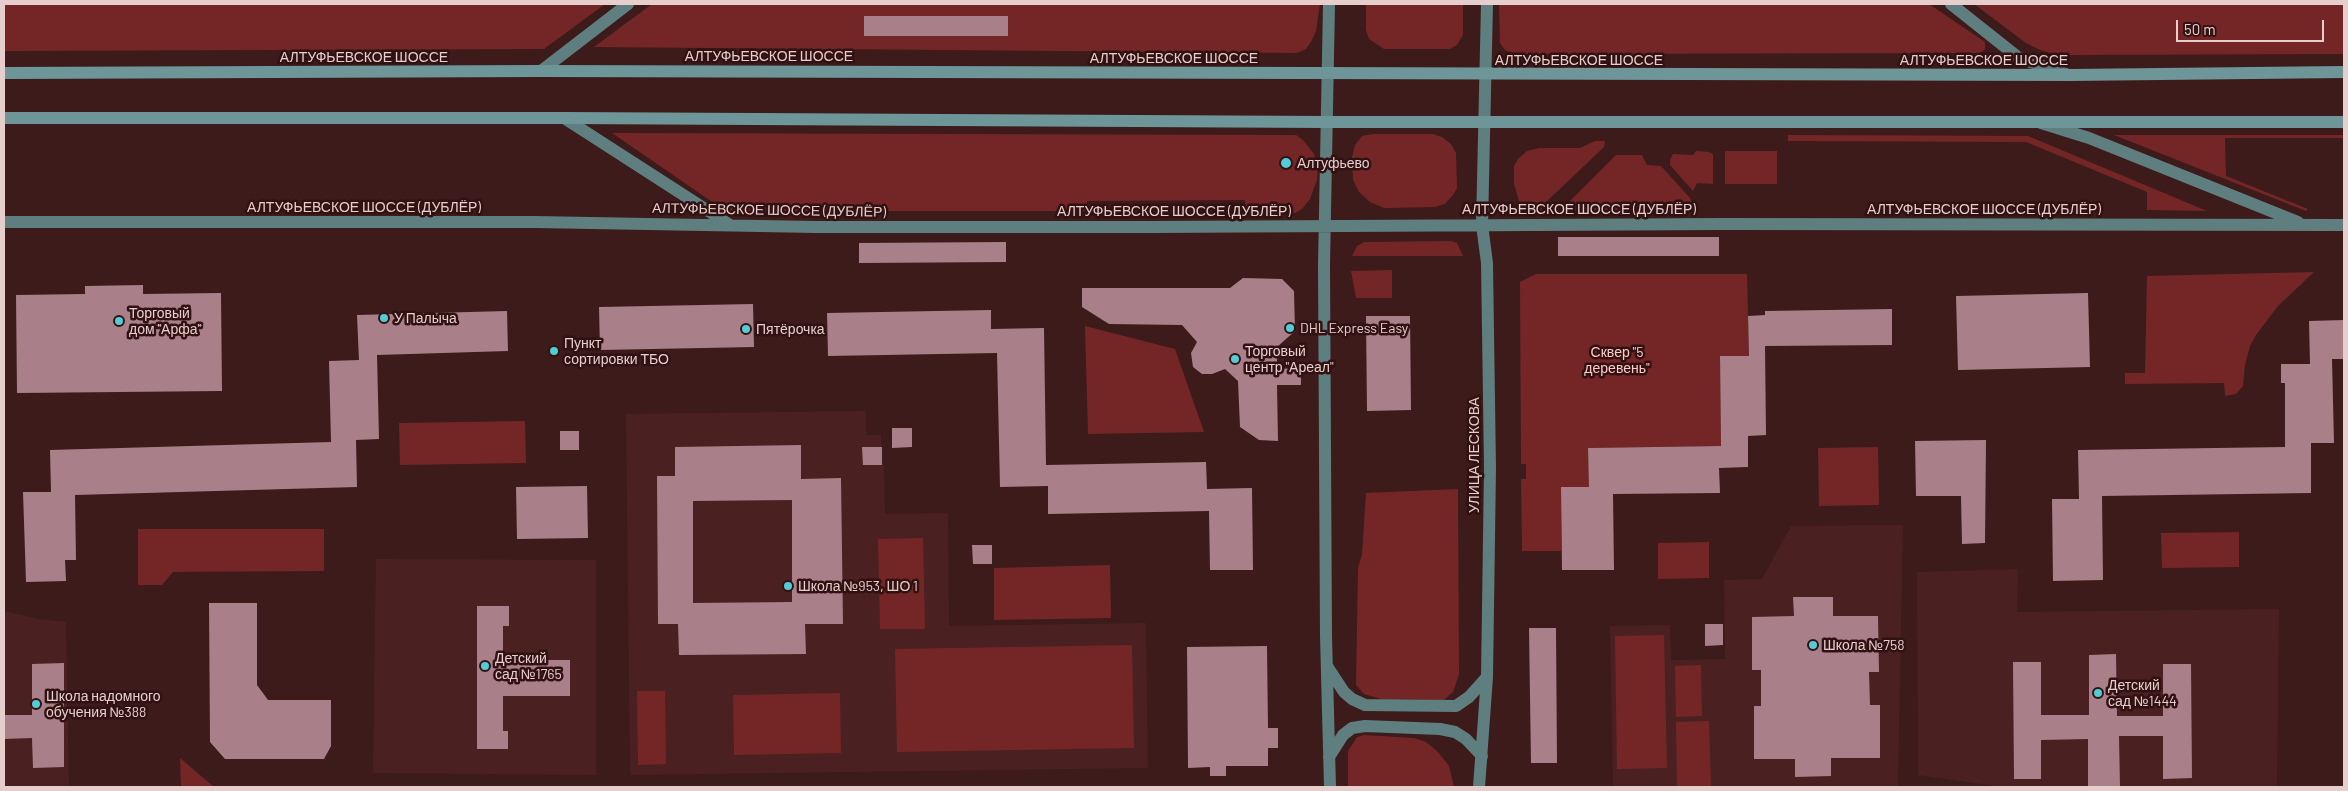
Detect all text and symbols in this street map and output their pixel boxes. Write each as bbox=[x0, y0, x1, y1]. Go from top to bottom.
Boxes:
scale bar bbox=[2178, 10, 2326, 42]
text: 50 m bbox=[2184, 20, 2216, 38]
street label: АЛТУФЬЕВСКОЕ ШОССЕ bbox=[685, 48, 853, 64]
street label: АЛТУФЬЕВСКОЕ ШОССЕ bbox=[280, 49, 448, 65]
street label: АЛТУФЬЕВСКОЕ ШОССЕ bbox=[1090, 50, 1258, 66]
street label: АЛТУФЬЕВСКОЕ ШОССЕ bbox=[1495, 52, 1663, 68]
street label: АЛТУФЬЕВСКОЕ ШОССЕ bbox=[1900, 52, 2068, 68]
place label: Алтуфьево bbox=[1297, 155, 1370, 171]
marker: Алтуфьево bbox=[1279, 156, 1293, 170]
street label: АЛТУФЬЕВСКОЕ ШОССЕ (ДУБЛЁР) bbox=[247, 199, 481, 215]
street label: АЛТУФЬЕВСКОЕ ШОССЕ (ДУБЛЁР) bbox=[652, 200, 886, 220]
street label: АЛТУФЬЕВСКОЕ ШОССЕ (ДУБЛЁР) bbox=[1462, 201, 1696, 217]
street label: АЛТУФЬЕВСКОЕ ШОССЕ (ДУБЛЁР) bbox=[1867, 201, 2101, 217]
street label: АЛТУФЬЕВСКОЕ ШОССЕ (ДУБЛЁР) bbox=[1057, 203, 1291, 219]
place label: Торговый дом "Арфа" bbox=[129, 305, 201, 338]
place label: У Палыча bbox=[394, 310, 457, 326]
marker: У Палыча bbox=[378, 312, 390, 324]
marker: Торговый дом "Арфа" bbox=[113, 315, 125, 327]
place label: DHL Express Easy bbox=[1300, 320, 1408, 336]
place label: Пятёрочка bbox=[756, 321, 825, 337]
marker: DHL Express Easy bbox=[1284, 322, 1296, 334]
marker: Пятёрочка bbox=[740, 323, 752, 335]
place label: Пункт сортировки ТБО bbox=[564, 335, 669, 368]
place label: Торговый центр "Ареал" bbox=[1245, 343, 1334, 376]
park label: Сквер "5 деревень" bbox=[1584, 344, 1650, 377]
marker: Пункт сортировки ТБО bbox=[548, 345, 560, 357]
marker: Торговый центр "Ареал" bbox=[1229, 353, 1241, 365]
street label: УЛИЦА ЛЕСКОВА bbox=[1466, 397, 1482, 513]
place label: Школа №953, ШО 1 bbox=[798, 578, 918, 594]
marker: Школа №953, ШО 1 bbox=[782, 580, 794, 592]
place label: Школа №758 bbox=[1823, 637, 1904, 653]
marker: Школа №758 bbox=[1807, 639, 1819, 651]
place label: Детский сад №1765 bbox=[495, 650, 562, 682]
marker: Детский сад №1765 bbox=[479, 660, 491, 672]
place label: Детский сад №1444 bbox=[2108, 677, 2177, 710]
marker: Детский сад №1444 bbox=[2092, 687, 2104, 699]
place label: Школа надомного обучения №388 bbox=[46, 688, 161, 720]
marker: Школа надомного обучения №388 bbox=[30, 698, 42, 710]

